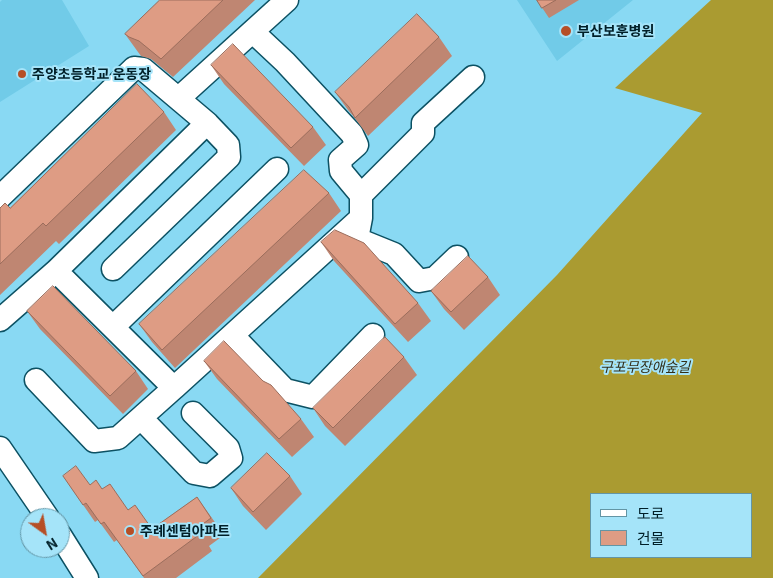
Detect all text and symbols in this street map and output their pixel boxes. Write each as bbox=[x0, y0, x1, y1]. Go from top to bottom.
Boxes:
place label: 부산보훈병원 bbox=[577, 23, 654, 39]
marker: 부산보훈병원 bbox=[559, 24, 573, 38]
place label: 주양초등학교 운동장 bbox=[32, 66, 151, 82]
marker: 주양초등학교 운동장 bbox=[16, 68, 28, 80]
park label: 구포무장애숲길 bbox=[600, 359, 690, 375]
legend bbox=[590, 493, 753, 558]
text: 도로 bbox=[637, 502, 665, 523]
north arrow bbox=[20, 508, 70, 558]
place label: 주례센텀아파트 bbox=[140, 523, 230, 539]
marker: 주례센텀아파트 bbox=[124, 525, 136, 537]
text: 건물 bbox=[637, 527, 665, 548]
text: N bbox=[43, 534, 62, 556]

